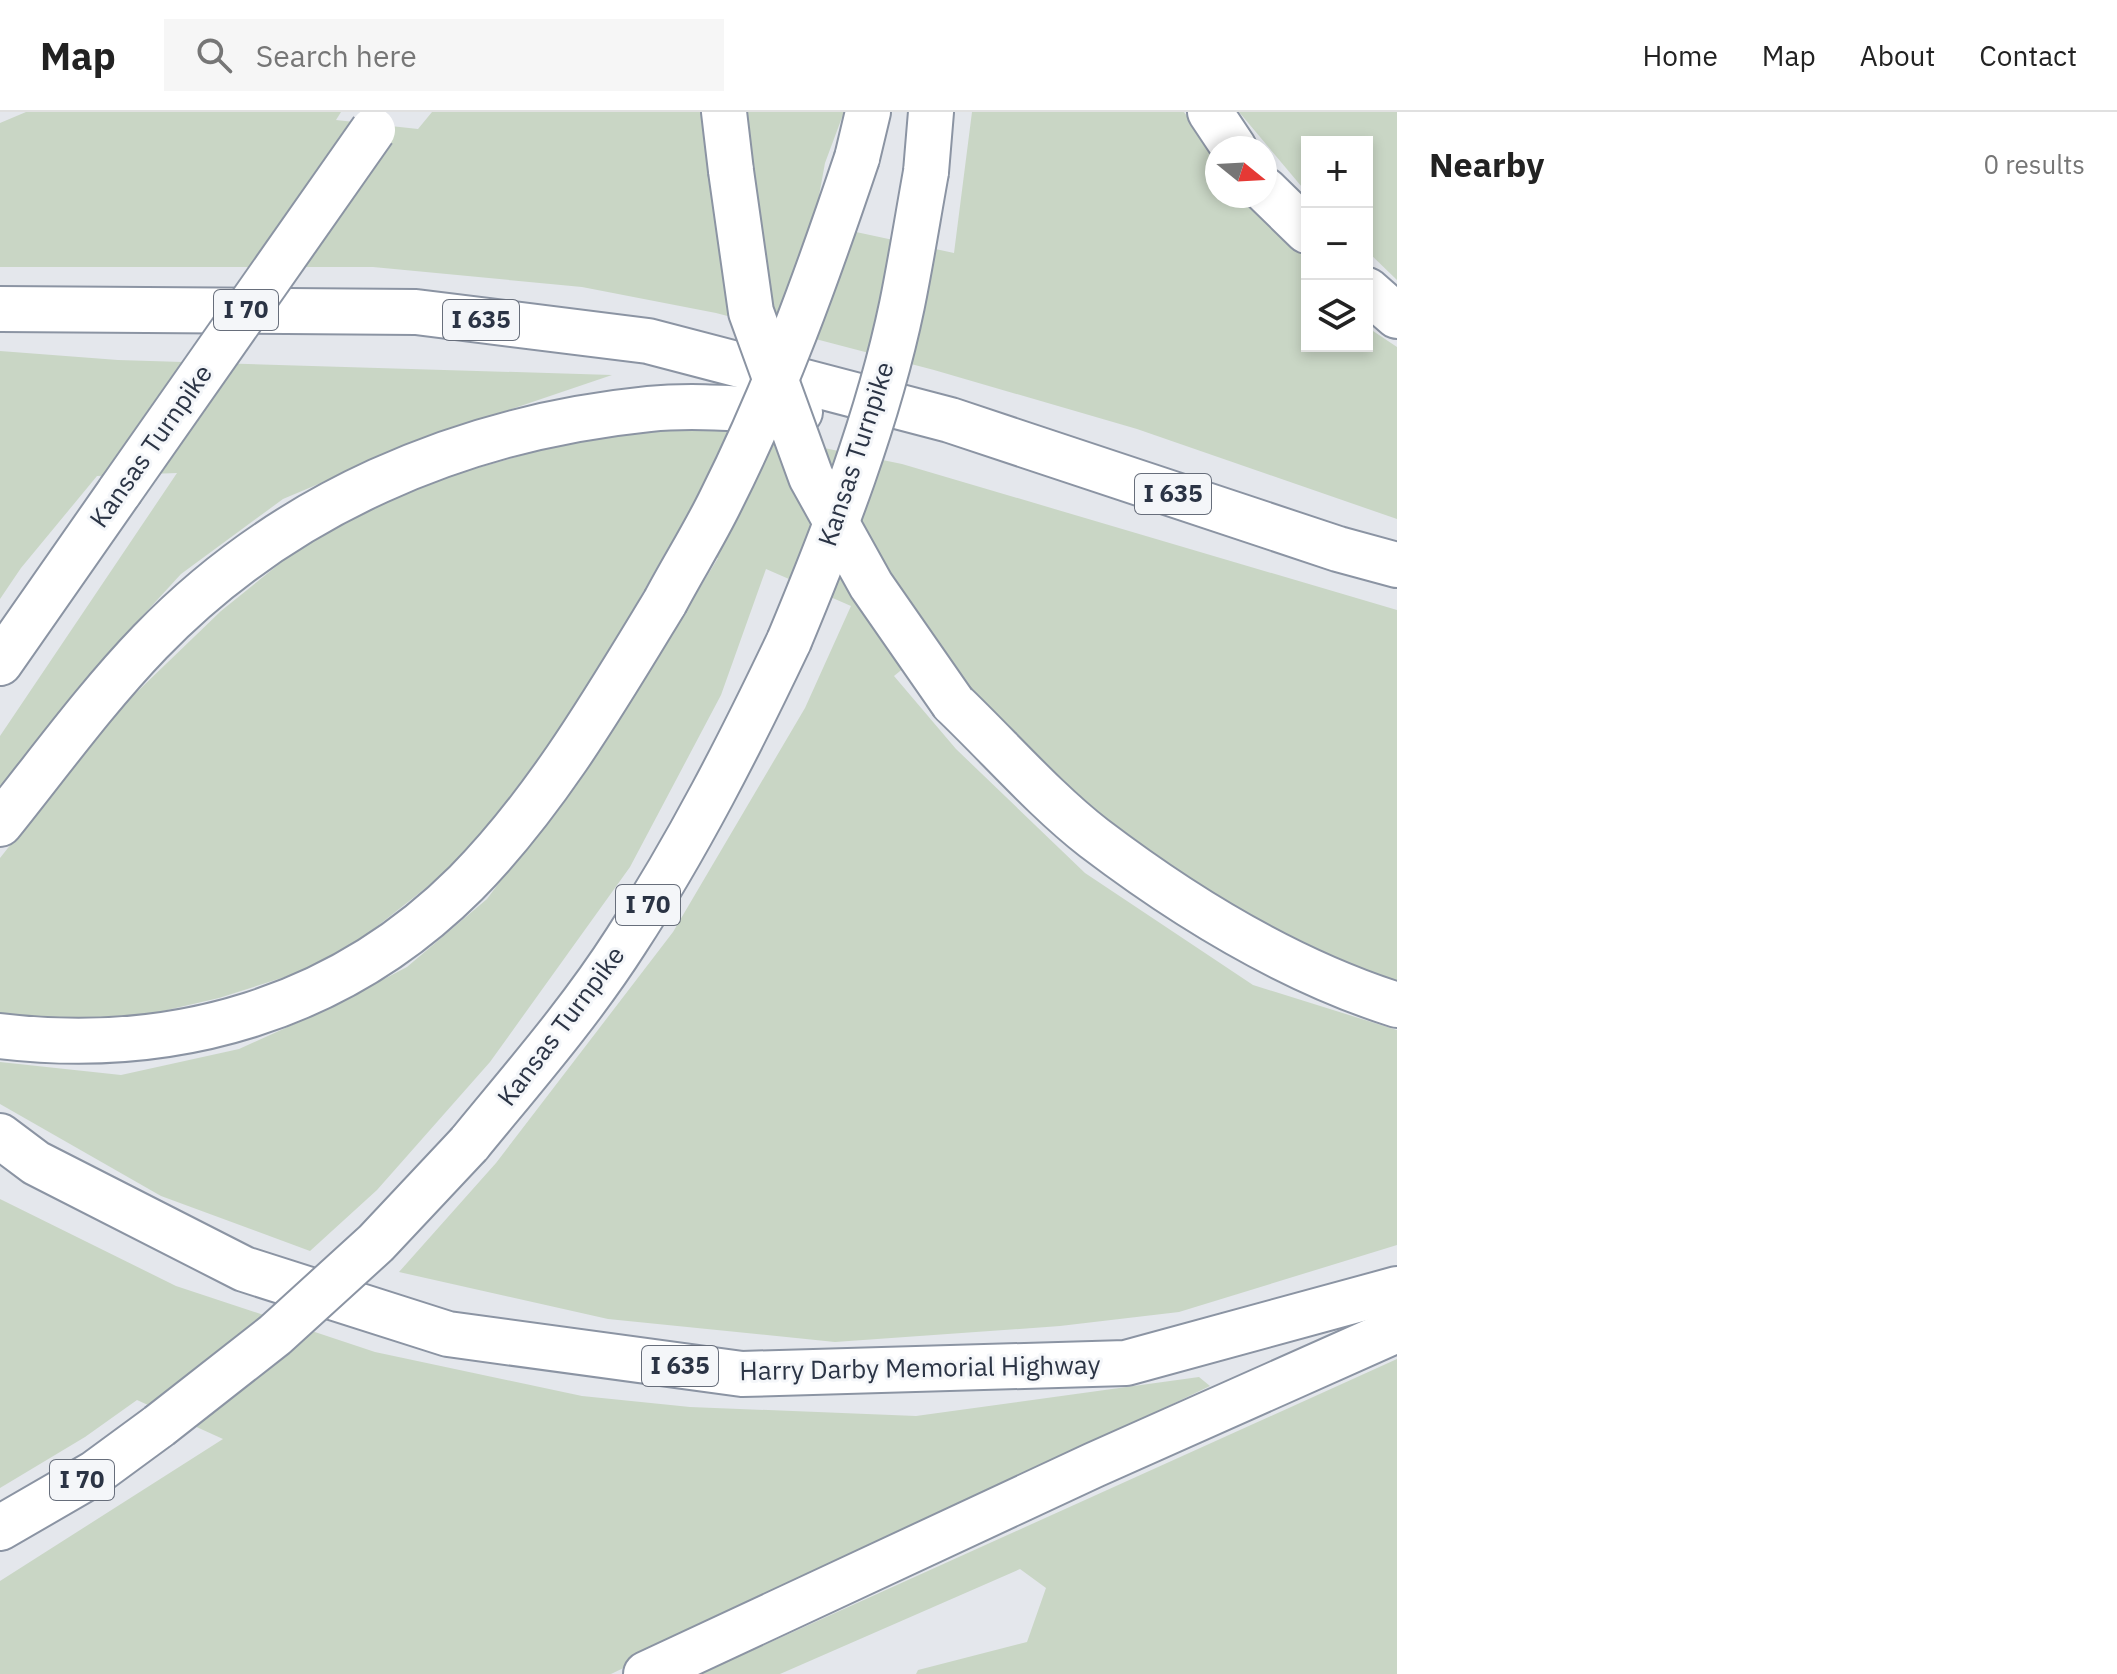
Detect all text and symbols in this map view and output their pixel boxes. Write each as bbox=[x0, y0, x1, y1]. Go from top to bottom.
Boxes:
search box bbox=[164, 19, 724, 91]
text: Map bbox=[40, 31, 116, 80]
icon: search bbox=[192, 33, 236, 77]
text: Search here bbox=[256, 36, 417, 75]
text: Home bbox=[1642, 37, 1718, 74]
text: Map bbox=[1762, 37, 1816, 74]
text: About bbox=[1860, 37, 1935, 74]
text: Contact bbox=[1979, 37, 2077, 74]
north arrow bbox=[1205, 136, 1277, 208]
map controls bbox=[1301, 136, 1373, 352]
button: + bbox=[1301, 136, 1373, 208]
text: Nearby bbox=[1429, 142, 1544, 186]
text: 0 results bbox=[1983, 147, 2085, 181]
button: − bbox=[1301, 208, 1373, 280]
button: layers bbox=[1301, 280, 1373, 352]
road number: I 70 bbox=[214, 290, 278, 330]
road number: I 635 bbox=[443, 300, 519, 340]
street label: Kansas Turnpike bbox=[81, 357, 219, 534]
street label: Kansas Turnpike bbox=[809, 357, 901, 550]
road number: I 635 bbox=[1135, 474, 1211, 514]
road number: I 70 bbox=[616, 885, 680, 925]
street label: Kansas Turnpike bbox=[489, 939, 632, 1112]
road number: I 635 bbox=[642, 1346, 718, 1386]
street label: Harry Darby Memorial Highway bbox=[739, 1347, 1101, 1387]
road number: I 70 bbox=[50, 1460, 114, 1500]

